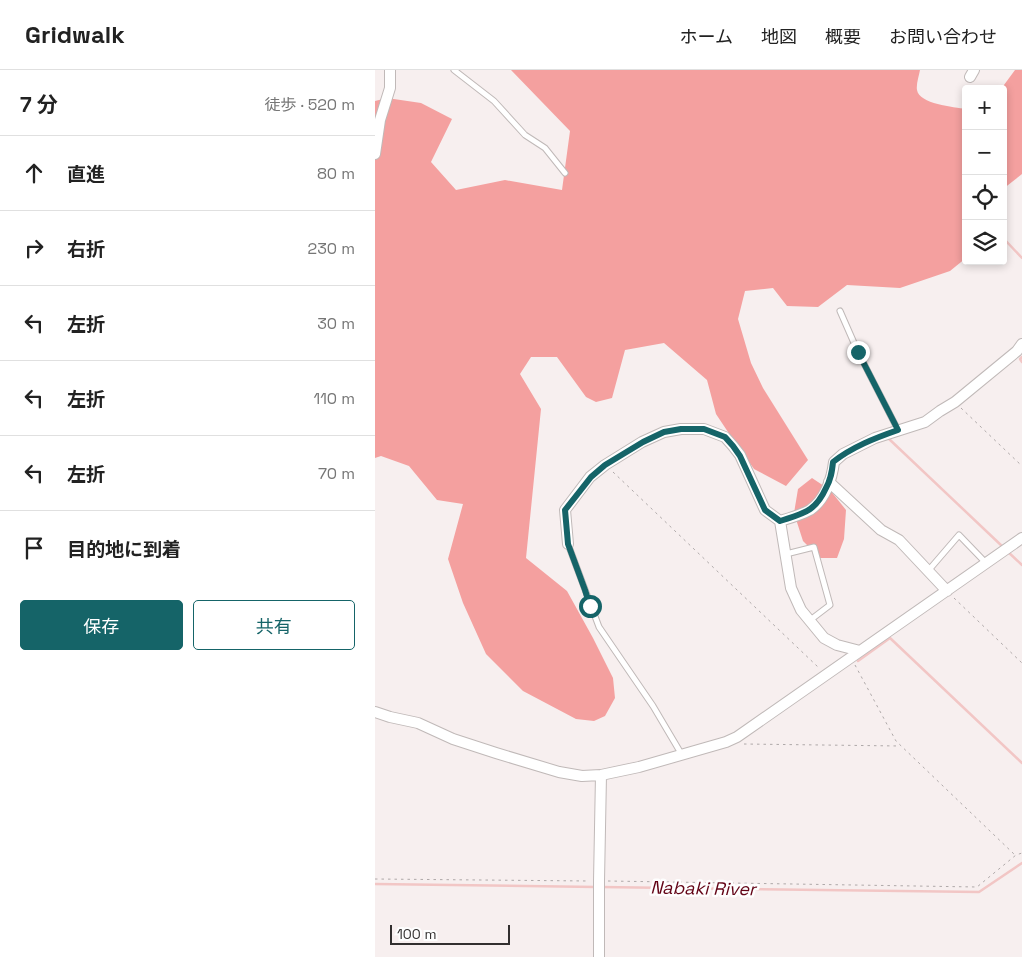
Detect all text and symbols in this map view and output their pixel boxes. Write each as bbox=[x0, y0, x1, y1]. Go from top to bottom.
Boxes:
text: Gridwalk bbox=[25, 19, 125, 50]
text: ホーム bbox=[680, 25, 733, 48]
text: 地図 bbox=[761, 25, 797, 48]
text: 概要 bbox=[825, 25, 861, 48]
text: お問い合わせ bbox=[889, 25, 997, 48]
map controls bbox=[962, 85, 1007, 265]
button: + bbox=[962, 85, 1007, 130]
text: 7 分 bbox=[20, 91, 58, 118]
text: 徒歩 · 520 m bbox=[265, 94, 355, 115]
button: − bbox=[962, 130, 1007, 175]
icon: ahead bbox=[20, 159, 48, 187]
text: 直進 bbox=[67, 162, 105, 187]
text: 80 m bbox=[317, 163, 355, 184]
button: locate bbox=[962, 175, 1007, 220]
button: layers bbox=[962, 220, 1007, 265]
icon: right bbox=[20, 234, 48, 262]
text: 右折 bbox=[67, 237, 105, 262]
text: 230 m bbox=[308, 238, 355, 259]
icon: left bbox=[20, 309, 48, 337]
text: 左折 bbox=[67, 312, 105, 337]
text: 30 m bbox=[317, 313, 355, 334]
route end bbox=[847, 341, 870, 364]
icon: left bbox=[20, 384, 48, 412]
text: 左折 bbox=[67, 387, 105, 412]
text: 110 m bbox=[313, 388, 355, 409]
icon: left bbox=[20, 459, 48, 487]
text: 左折 bbox=[67, 462, 105, 487]
text: 70 m bbox=[318, 463, 355, 484]
icon: arrive bbox=[20, 534, 48, 562]
text: 目的地に到着 bbox=[67, 537, 181, 562]
route start bbox=[579, 595, 602, 618]
button: 保存 bbox=[20, 600, 183, 650]
button: 共有 bbox=[193, 600, 355, 650]
water label: Nabaki River bbox=[650, 876, 758, 900]
scale bar bbox=[390, 922, 510, 945]
text: 100 m bbox=[397, 925, 436, 943]

